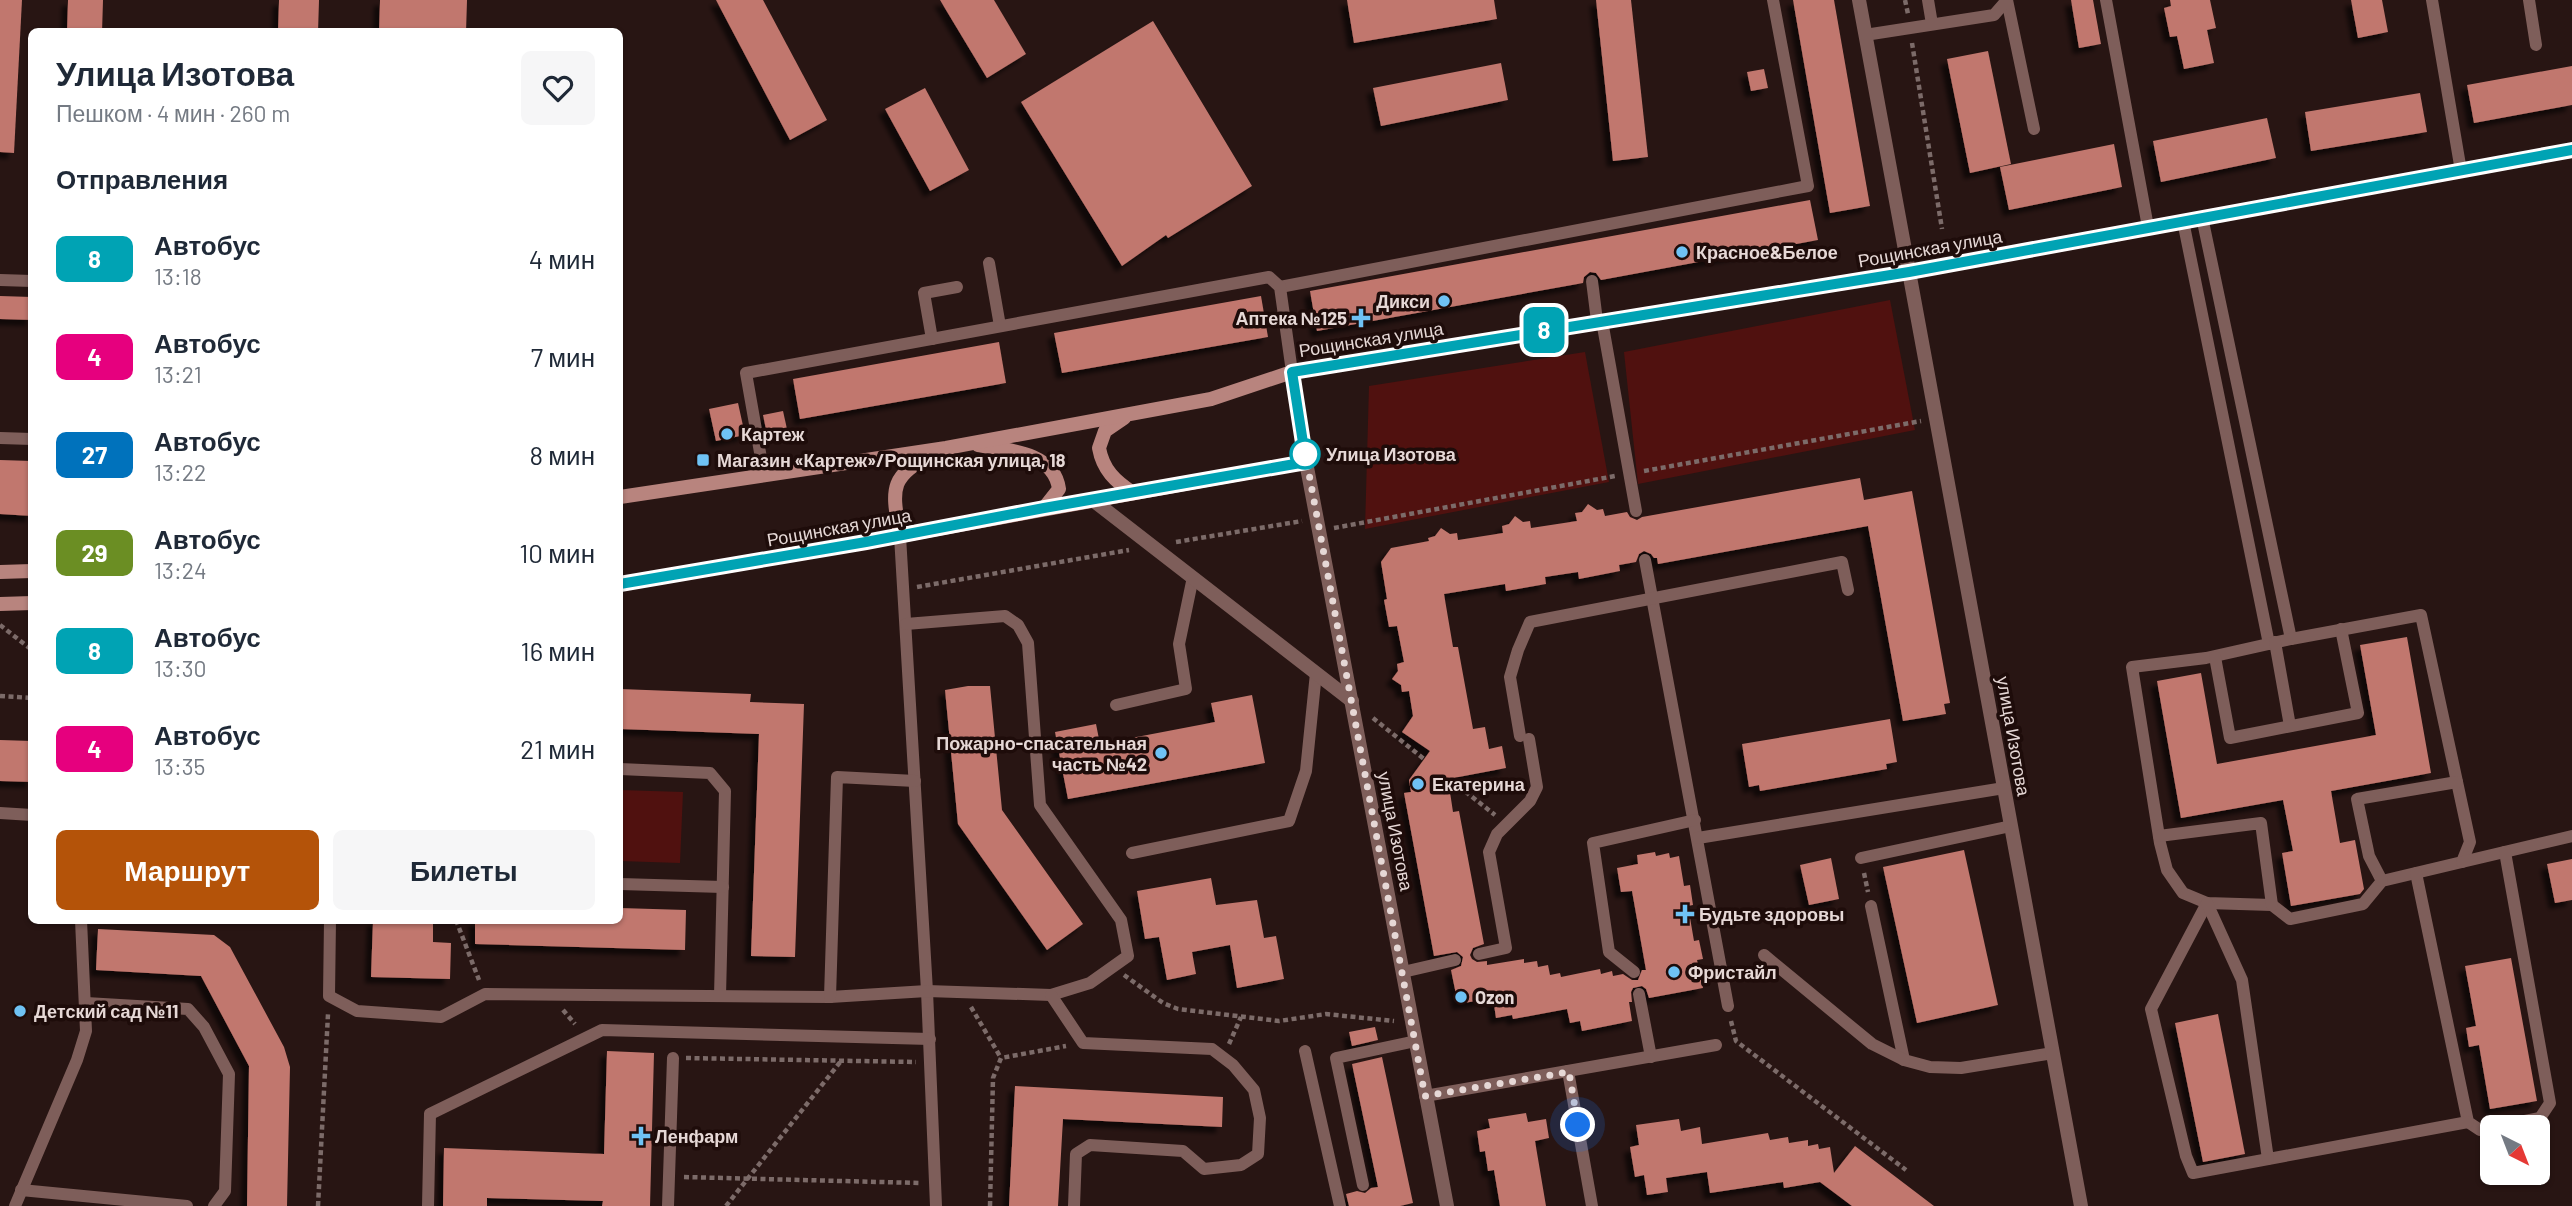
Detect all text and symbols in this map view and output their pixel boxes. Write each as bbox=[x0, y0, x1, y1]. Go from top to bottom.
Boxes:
button: heart bbox=[521, 51, 595, 125]
text: Улица Изотова bbox=[56, 53, 294, 93]
text: Пешком · 4 мин · 260 m bbox=[56, 99, 290, 127]
text: Отправления bbox=[56, 163, 228, 194]
street label: Рощинская улица bbox=[1856, 224, 2005, 272]
text: Автобус bbox=[154, 229, 261, 260]
place label: Красное&Белое bbox=[1696, 241, 1838, 263]
text: 4 мин bbox=[529, 243, 595, 274]
text: 8 bbox=[88, 244, 101, 273]
marker: Красное&Белое bbox=[1674, 244, 1690, 260]
text: 13:18 bbox=[154, 262, 202, 290]
place label: Дикси bbox=[1376, 290, 1430, 312]
marker: Дикси bbox=[1436, 293, 1452, 309]
place label: Аптека №125 bbox=[1235, 307, 1347, 329]
line badge: 8 bbox=[1521, 307, 1567, 353]
marker: Аптека №125 bbox=[1353, 310, 1369, 326]
text: 8 bbox=[1538, 315, 1550, 344]
street label: Рощинская улица bbox=[1297, 317, 1446, 361]
text: Автобус bbox=[154, 327, 261, 358]
text: 7 мин bbox=[531, 341, 595, 372]
text: 4 bbox=[87, 342, 102, 371]
text: 13:21 bbox=[154, 360, 202, 388]
place label: Картеж bbox=[741, 423, 805, 445]
text: Автобус bbox=[154, 425, 261, 456]
marker: Картеж bbox=[719, 426, 735, 442]
text: 8 мин bbox=[529, 439, 595, 470]
marker: Улица Изотова bbox=[1290, 439, 1320, 469]
text: 27 bbox=[82, 440, 107, 469]
place label: Улица Изотова bbox=[1326, 443, 1457, 465]
place label: Магазин «Картеж»/Рощинская улица, 18 bbox=[717, 449, 1066, 471]
marker: Магазин «Картеж»/Рощинская улица, 18 bbox=[695, 452, 711, 468]
text: 13:22 bbox=[154, 458, 206, 486]
street label: Рощинская улица bbox=[765, 503, 914, 551]
text: Автобус bbox=[154, 523, 261, 554]
text: 10 мин bbox=[519, 537, 595, 568]
text: 29 bbox=[81, 538, 108, 567]
text: 13:24 bbox=[154, 556, 207, 584]
text: Автобус bbox=[154, 621, 261, 652]
text: 16 мин bbox=[521, 635, 595, 666]
text: 8 bbox=[88, 636, 101, 665]
text: 13:30 bbox=[154, 654, 207, 682]
street label: улица Изотова bbox=[1993, 674, 2036, 799]
text: Автобус bbox=[154, 719, 261, 750]
place label: Пожарно-спасательная часть №42 bbox=[936, 732, 1147, 775]
text: 21 мин bbox=[520, 733, 595, 764]
text: 4 bbox=[87, 734, 102, 763]
marker: Пожарно-спасательная часть №42 bbox=[1153, 745, 1169, 761]
text: 13:35 bbox=[154, 752, 205, 780]
street label: улица Изотова bbox=[1374, 769, 1419, 894]
place label: Екатерина bbox=[1432, 773, 1526, 795]
marker: Екатерина bbox=[1410, 776, 1426, 792]
button: Маршрут bbox=[56, 830, 319, 910]
button: Билеты bbox=[333, 830, 595, 910]
place label: Будьте здоровы bbox=[1699, 903, 1844, 925]
marker: Будьте здоровы bbox=[1677, 906, 1693, 922]
place label: Фристайл bbox=[1688, 961, 1777, 983]
marker: Фристайл bbox=[1666, 964, 1682, 980]
place label: Ozon bbox=[1475, 986, 1514, 1008]
marker: Ozon bbox=[1453, 989, 1469, 1005]
place label: Детский сад №11 bbox=[34, 1000, 178, 1022]
marker: Детский сад №11 bbox=[12, 1003, 28, 1019]
your location bbox=[1560, 1107, 1595, 1142]
north arrow bbox=[2480, 1115, 2550, 1185]
map controls bbox=[2480, 1115, 2550, 1185]
place label: Ленфарм bbox=[655, 1125, 738, 1147]
marker: Ленфарм bbox=[633, 1128, 649, 1144]

